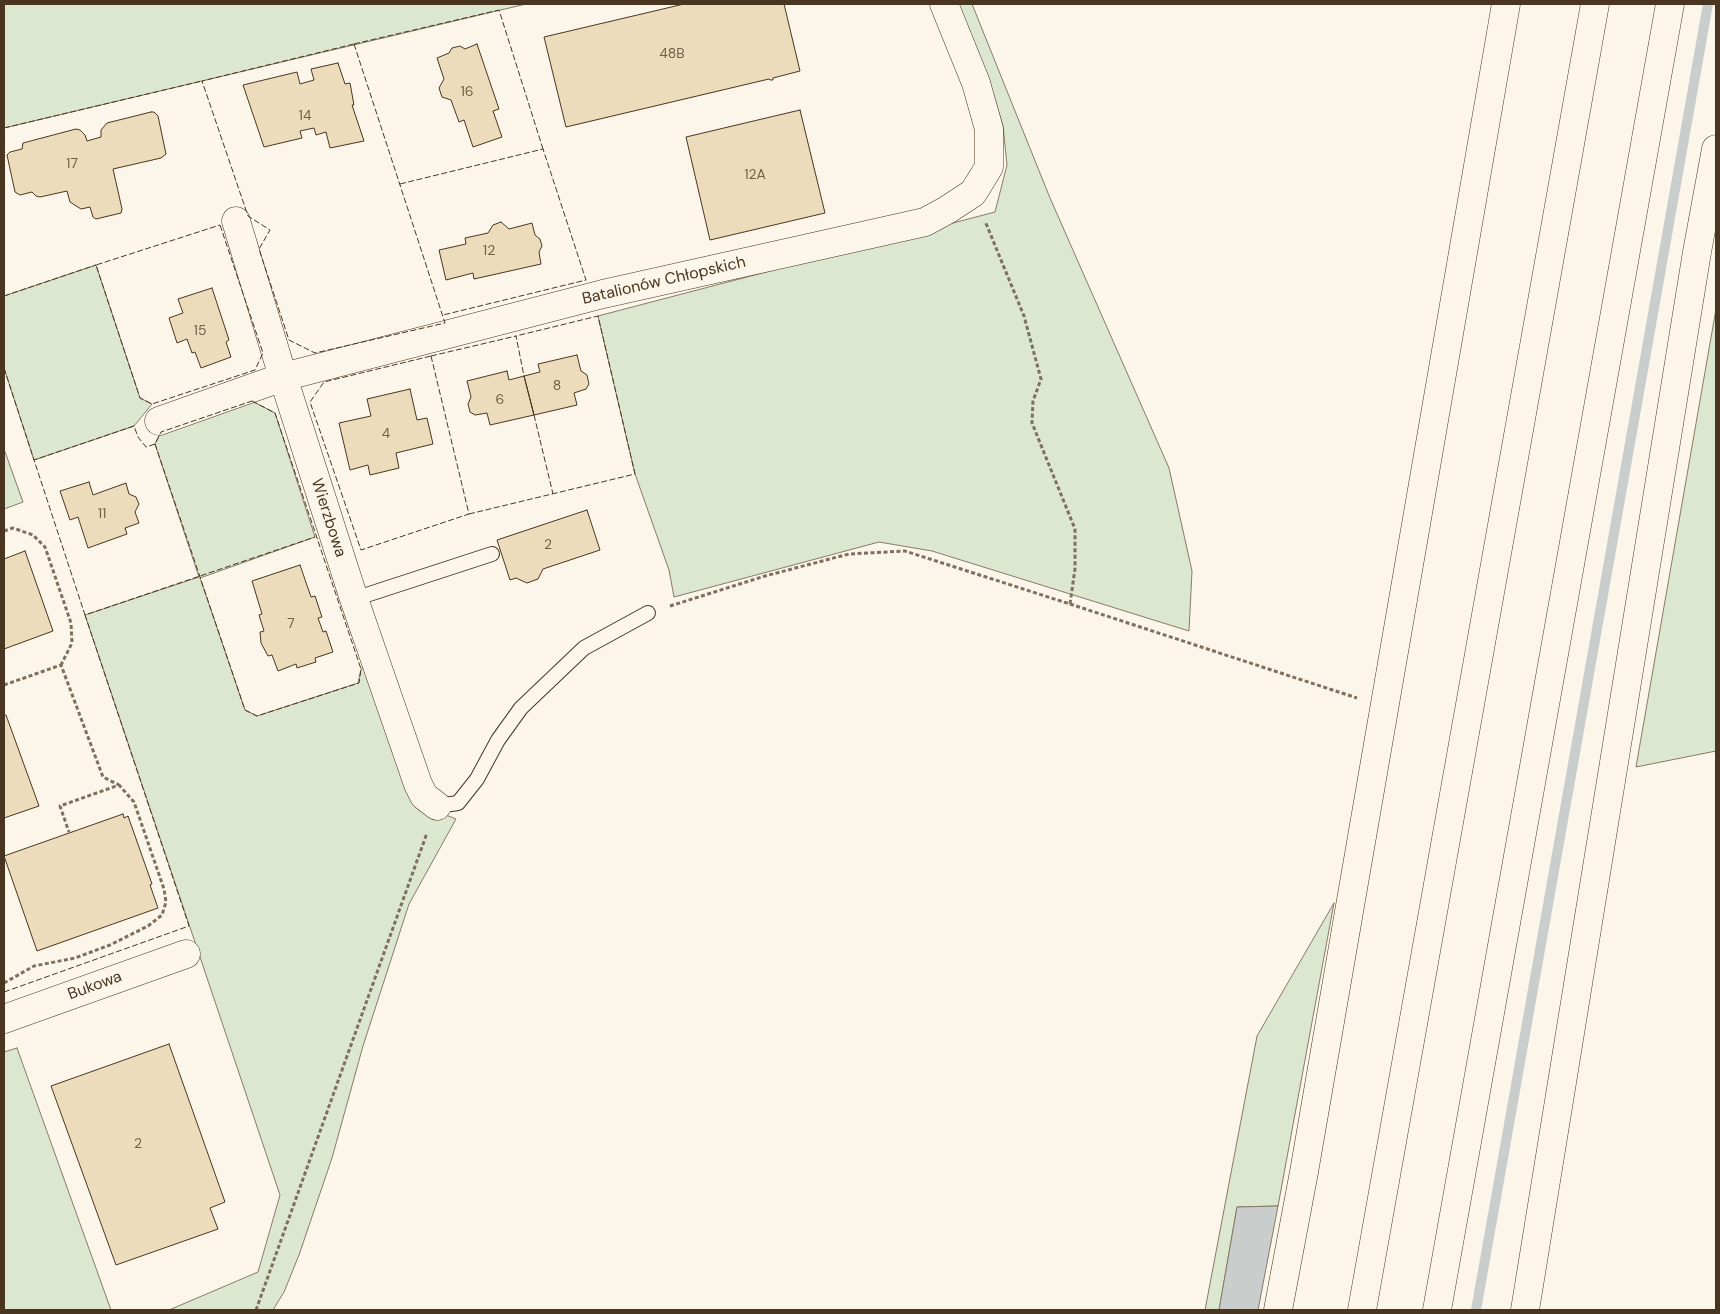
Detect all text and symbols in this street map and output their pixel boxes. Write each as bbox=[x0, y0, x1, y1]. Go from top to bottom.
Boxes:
house number: 48B bbox=[659, 46, 685, 62]
house number: 16 bbox=[460, 84, 474, 100]
house number: 14 bbox=[299, 108, 311, 124]
house number: 17 bbox=[66, 156, 78, 172]
house number: 12A bbox=[744, 167, 766, 183]
house number: 12 bbox=[483, 243, 495, 259]
street label: Batalionów Chłopskich bbox=[580, 253, 748, 309]
house number: 15 bbox=[194, 323, 206, 339]
house number: 8 bbox=[553, 378, 561, 394]
house number: 6 bbox=[496, 392, 504, 408]
house number: 4 bbox=[382, 426, 390, 442]
street label: Wierzbowa bbox=[306, 476, 350, 560]
house number: 11 bbox=[98, 506, 106, 522]
house number: 2 bbox=[544, 537, 552, 553]
house number: 7 bbox=[287, 616, 295, 632]
street label: Bukowa bbox=[65, 967, 125, 1005]
house number: 2 bbox=[134, 1136, 142, 1152]

